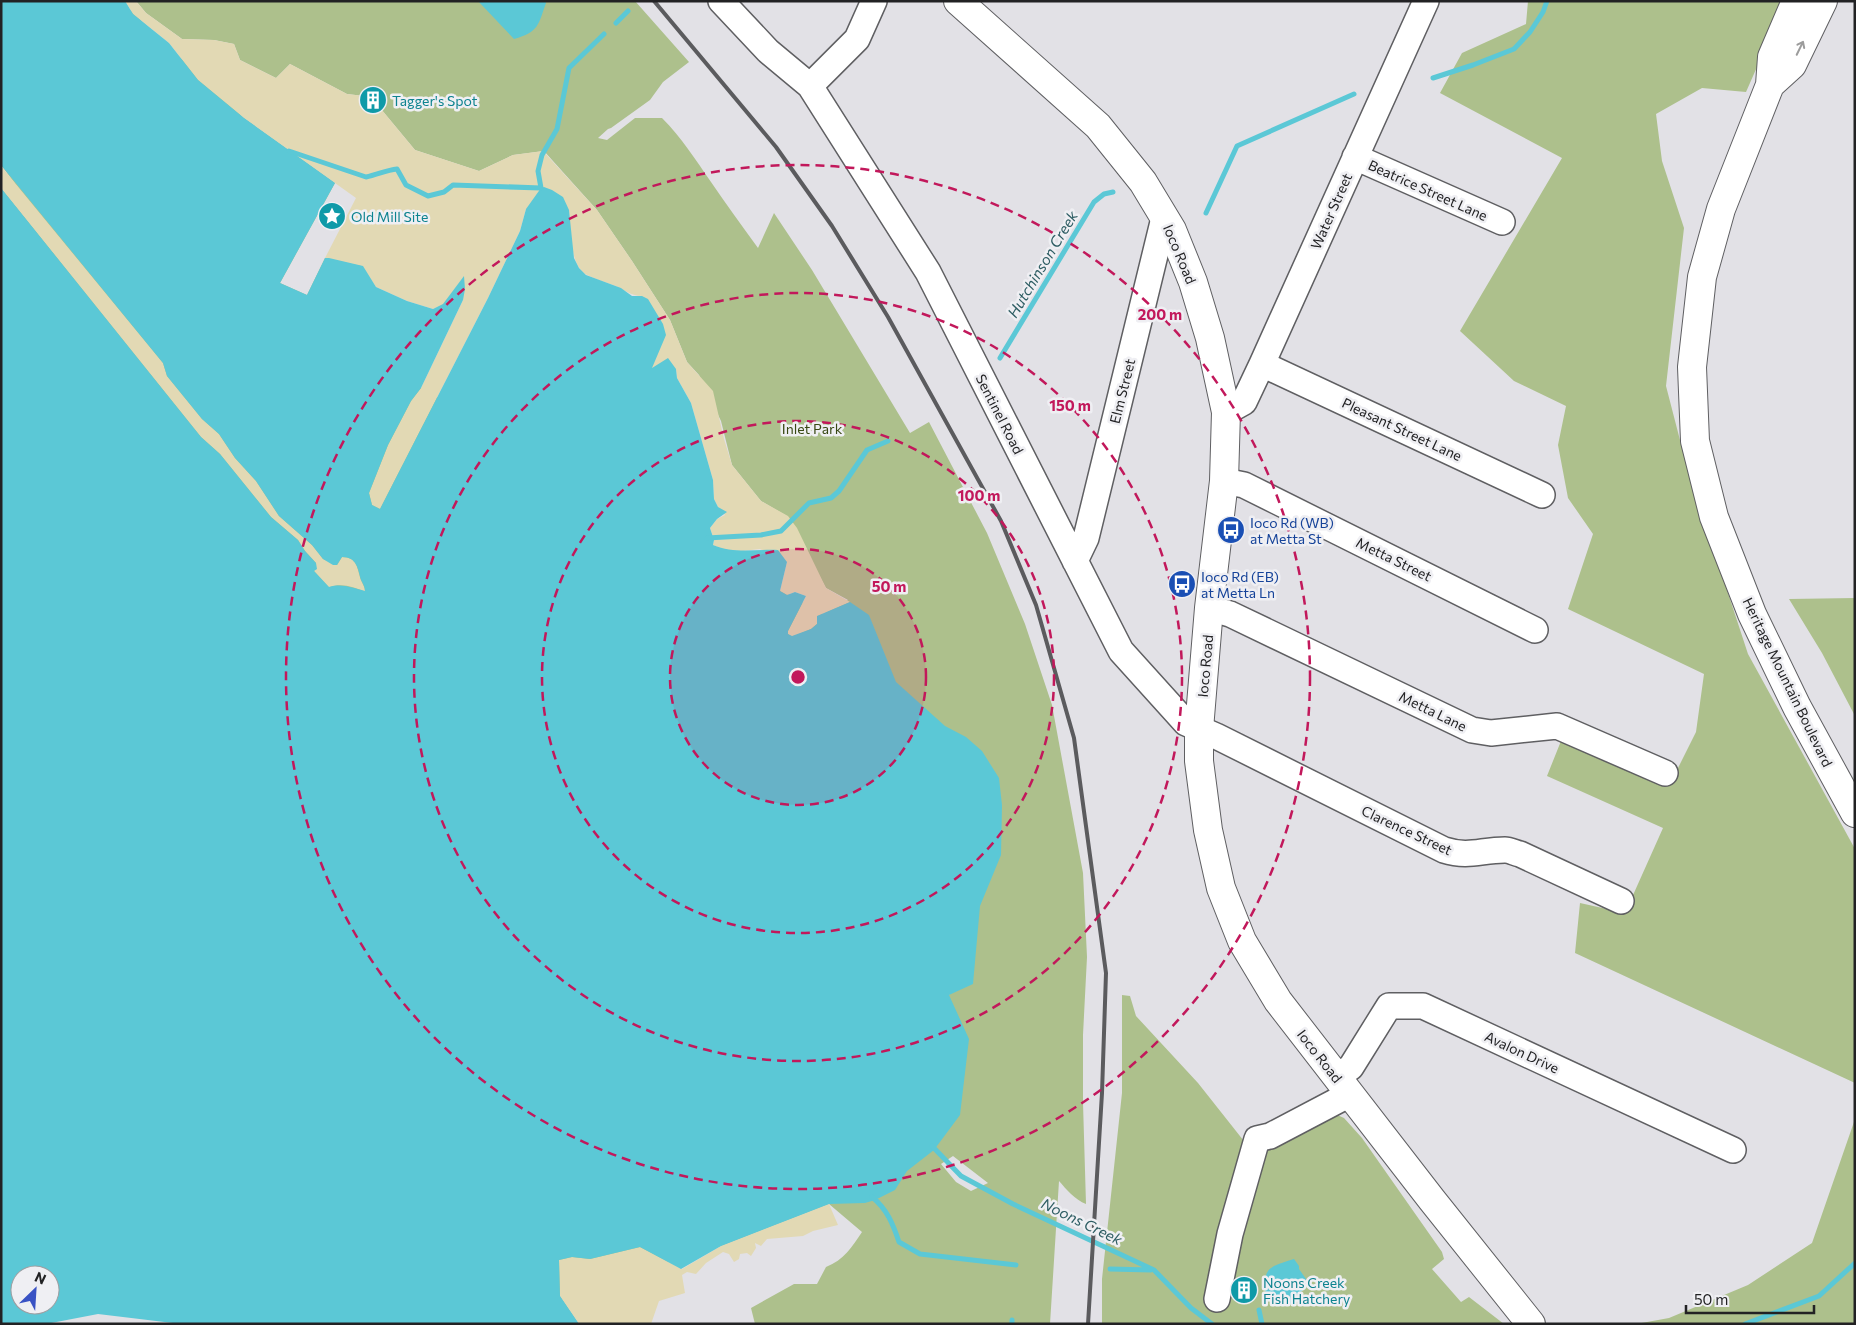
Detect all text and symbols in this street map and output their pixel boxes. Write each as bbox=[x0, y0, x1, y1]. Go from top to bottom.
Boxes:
one-way arrow bbox=[1796, 41, 1805, 56]
building icon: Tagger's Spot bbox=[358, 85, 388, 115]
place label: Tagger's Spot bbox=[392, 92, 478, 109]
street label: Beatrice Street Lane bbox=[1366, 156, 1490, 224]
street label: Water Street bbox=[1307, 170, 1355, 252]
place icon: Old Mill Site bbox=[317, 201, 347, 231]
water label: Hutchinson Creek bbox=[1003, 207, 1081, 321]
place label: Old Mill Site bbox=[351, 208, 428, 225]
street label: Ioco Road bbox=[1160, 222, 1200, 286]
text: 200 m bbox=[1138, 305, 1182, 323]
street label: Elm Street bbox=[1106, 357, 1138, 425]
street label: Sentinel Road bbox=[973, 371, 1027, 457]
street label: Pleasant Street Lane bbox=[1339, 394, 1465, 464]
text: 150 m bbox=[1049, 396, 1091, 414]
park label: Inlet Park bbox=[782, 420, 843, 437]
text: 100 m bbox=[958, 486, 1000, 504]
place label: Ioco Rd (WB) at Metta St bbox=[1250, 514, 1334, 547]
bus stop icon: Ioco Rd (WB) at Metta St bbox=[1216, 515, 1246, 545]
street label: Metta Street bbox=[1354, 533, 1435, 585]
place label: Ioco Rd (EB) at Metta Ln bbox=[1201, 568, 1279, 601]
bus stop icon: Ioco Rd (EB) at Metta Ln bbox=[1167, 569, 1197, 599]
text: 50 m bbox=[872, 577, 906, 595]
street label: Heritage Mountain Boulevard bbox=[1740, 595, 1836, 769]
street label: Ioco Road bbox=[1194, 634, 1216, 698]
centre of rings bbox=[789, 668, 807, 686]
street label: Metta Lane bbox=[1397, 687, 1469, 735]
street label: Clarence Street bbox=[1359, 802, 1455, 858]
street label: Ioco Road bbox=[1294, 1026, 1346, 1086]
street label: Avalon Drive bbox=[1482, 1027, 1562, 1077]
water label: Noons Creek bbox=[1039, 1194, 1126, 1249]
north arrow bbox=[10, 1265, 60, 1315]
text: N bbox=[32, 1268, 49, 1288]
place label: Noons Creek Fish Hatchery bbox=[1263, 1274, 1350, 1307]
building icon: Noons Creek Fish Hatchery bbox=[1229, 1275, 1259, 1305]
scale bar bbox=[1686, 1282, 1814, 1314]
text: 50 m bbox=[1694, 1290, 1728, 1308]

